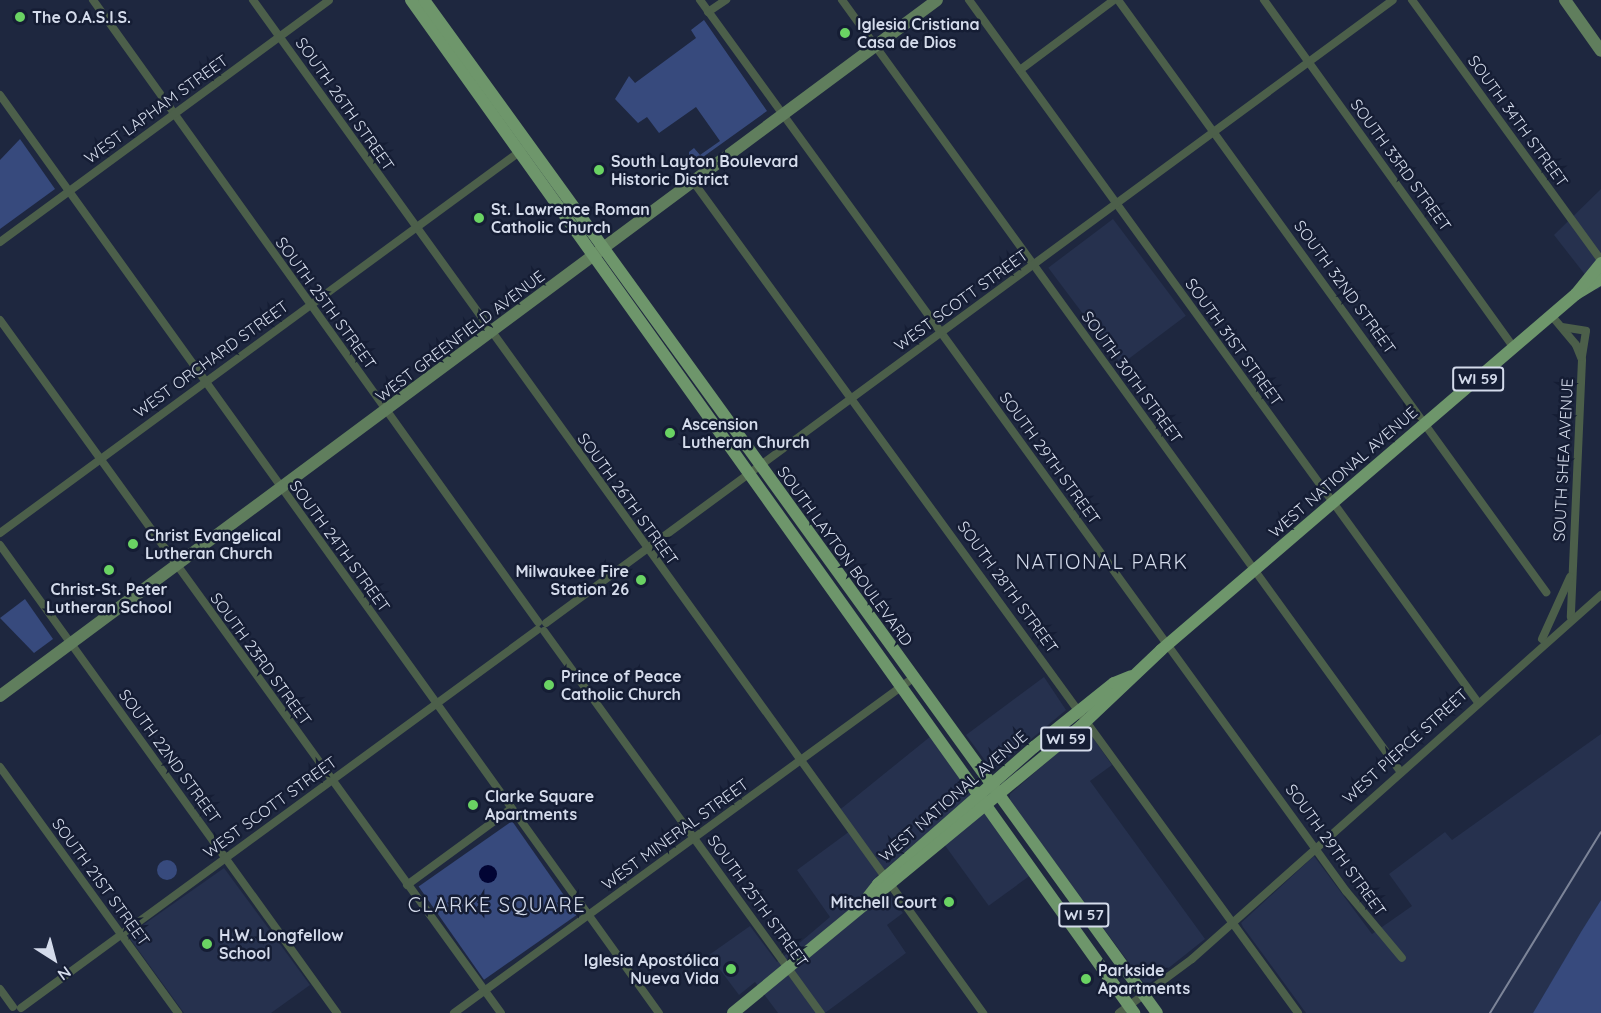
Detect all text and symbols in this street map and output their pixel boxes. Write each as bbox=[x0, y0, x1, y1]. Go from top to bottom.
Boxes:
place label: The O.A.S.I.S. bbox=[32, 7, 131, 27]
marker: The O.A.S.I.S. bbox=[13, 10, 27, 24]
place label: Iglesia Cristiana Casa de Dios bbox=[857, 14, 980, 52]
marker: Iglesia Cristiana Casa de Dios bbox=[838, 26, 852, 40]
street label: SOUTH 26TH STREET bbox=[292, 34, 398, 174]
street label: WEST LAPHAM STREET bbox=[81, 50, 231, 168]
street label: SOUTH 34TH STREET bbox=[1464, 52, 1572, 190]
street label: SOUTH 33RD STREET bbox=[1347, 95, 1455, 235]
place label: South Layton Boulevard Historic District bbox=[611, 151, 798, 189]
marker: South Layton Boulevard Historic District bbox=[592, 163, 606, 177]
place label: St. Lawrence Roman Catholic Church bbox=[491, 199, 650, 237]
marker: St. Lawrence Roman Catholic Church bbox=[472, 211, 486, 225]
street label: SOUTH 32ND STREET bbox=[1290, 217, 1400, 357]
street label: SOUTH 25TH STREET bbox=[272, 233, 380, 373]
street label: WEST SCOTT STREET bbox=[891, 245, 1031, 355]
street label: WEST GREENFIELD AVENUE bbox=[372, 266, 548, 406]
street label: SOUTH 31ST STREET bbox=[1181, 275, 1287, 409]
street label: WEST ORCHARD STREET bbox=[130, 296, 292, 422]
street label: SOUTH 30TH STREET bbox=[1078, 307, 1186, 447]
road number: WI 59 bbox=[1451, 367, 1505, 391]
street label: SOUTH SHEA AVENUE bbox=[1549, 378, 1577, 542]
street label: SOUTH 29TH STREET bbox=[996, 388, 1104, 528]
street label: WEST NATIONAL AVENUE bbox=[1265, 402, 1421, 542]
place label: Ascension Lutheran Church bbox=[682, 414, 810, 452]
marker: Ascension Lutheran Church bbox=[663, 426, 677, 440]
street label: SOUTH 26TH STREET bbox=[574, 429, 682, 569]
street label: SOUTH LAYTON BOULEVARD bbox=[773, 462, 917, 650]
street label: SOUTH 24TH STREET bbox=[286, 476, 394, 616]
street label: SOUTH 28TH STREET bbox=[954, 517, 1062, 657]
place label: Christ Evangelical Lutheran Church bbox=[145, 525, 281, 563]
marker: Christ Evangelical Lutheran Church bbox=[126, 537, 140, 551]
district label: NATIONAL PARK bbox=[1016, 549, 1188, 573]
place label: Milwaukee Fire Station 26 bbox=[515, 561, 629, 599]
marker: Christ-St. Peter Lutheran School bbox=[102, 563, 116, 577]
marker: Milwaukee Fire Station 26 bbox=[634, 573, 648, 587]
place label: Christ-St. Peter Lutheran School bbox=[46, 579, 172, 617]
street label: SOUTH 23RD STREET bbox=[206, 589, 316, 729]
place label: Prince of Peace Catholic Church bbox=[561, 666, 681, 704]
marker: Prince of Peace Catholic Church bbox=[542, 678, 556, 692]
street label: SOUTH 22ND STREET bbox=[115, 685, 225, 827]
street label: WEST PIERCE STREET bbox=[1338, 685, 1472, 807]
street label: WEST NATIONAL AVENUE bbox=[875, 726, 1031, 866]
road number: WI 59 bbox=[1039, 727, 1093, 751]
street label: WEST SCOTT STREET bbox=[200, 752, 340, 862]
street label: WEST MINERAL STREET bbox=[598, 774, 752, 894]
street label: SOUTH 29TH STREET bbox=[1282, 780, 1390, 920]
place label: Clarke Square Apartments bbox=[485, 786, 594, 824]
marker: Clarke Square Apartments bbox=[466, 798, 480, 812]
street label: SOUTH 21ST STREET bbox=[48, 814, 154, 950]
street label: SOUTH 25TH STREET bbox=[704, 831, 812, 971]
district label: CLARKE SQUARE bbox=[408, 892, 586, 916]
place label: Mitchell Court bbox=[831, 892, 937, 912]
marker: Mitchell Court bbox=[942, 895, 956, 909]
road number: WI 57 bbox=[1057, 903, 1111, 927]
place label: H.W. Longfellow School bbox=[219, 925, 343, 963]
north arrow bbox=[24, 929, 84, 989]
marker: H.W. Longfellow School bbox=[200, 937, 214, 951]
place label: Iglesia Apostólica Nueva Vida bbox=[584, 950, 719, 988]
place label: Parkside Apartments bbox=[1098, 960, 1190, 998]
text: N bbox=[54, 962, 75, 985]
marker: Iglesia Apostólica Nueva Vida bbox=[724, 962, 738, 976]
marker: Parkside Apartments bbox=[1079, 972, 1093, 986]

